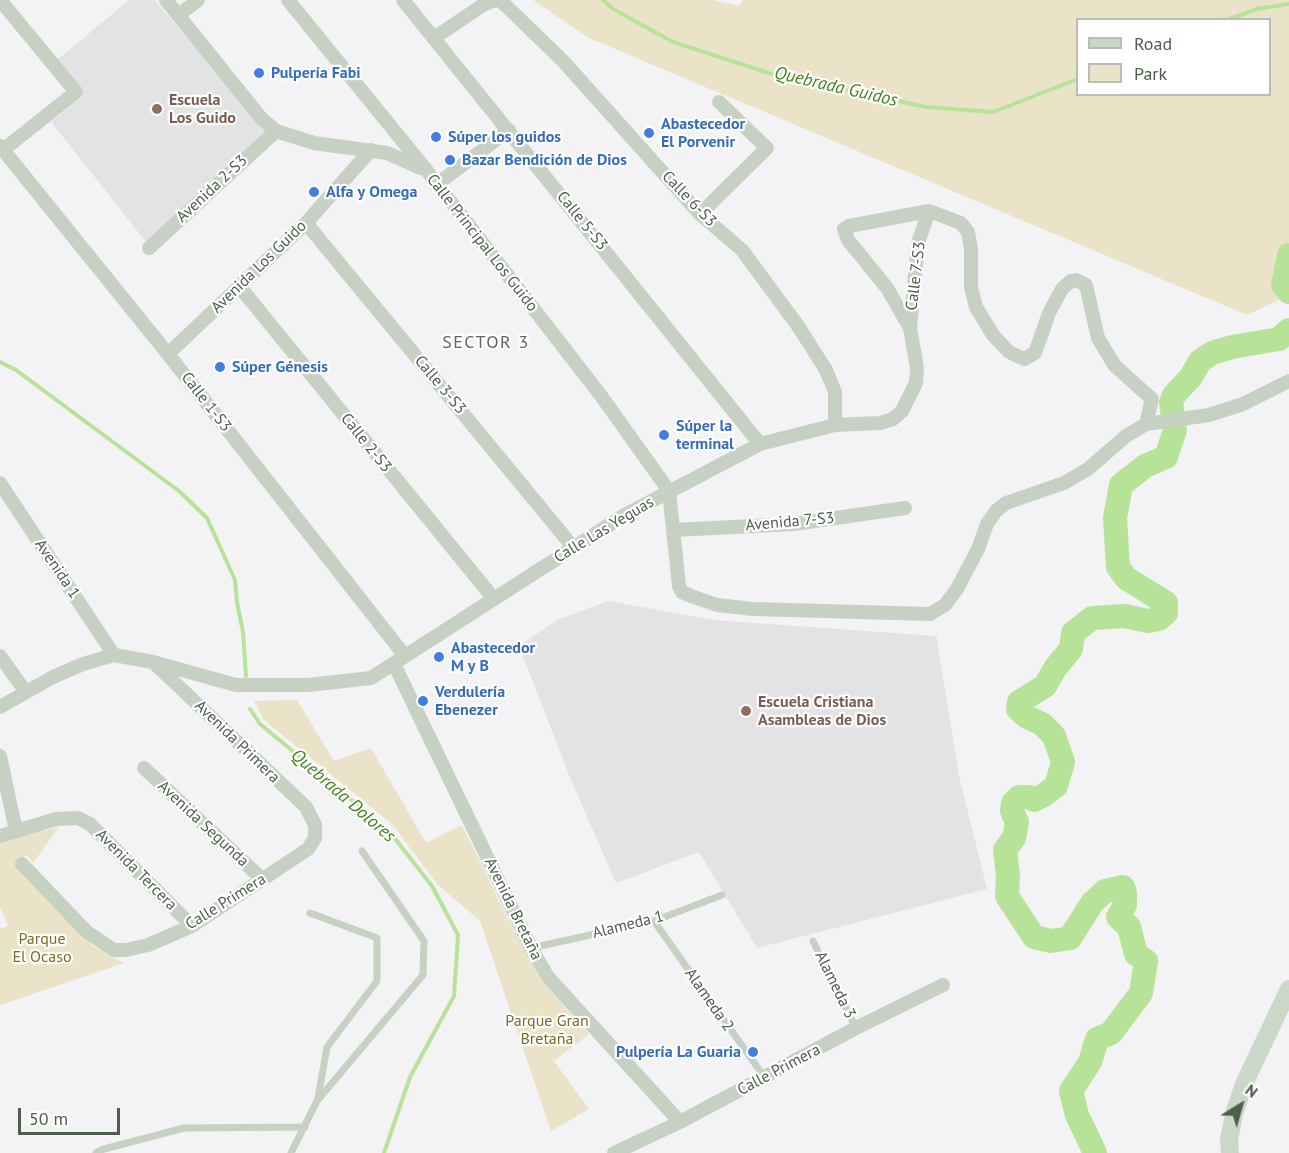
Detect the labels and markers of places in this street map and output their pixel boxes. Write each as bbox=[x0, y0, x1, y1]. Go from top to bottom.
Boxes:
place label: Pulpería Fabi bbox=[271, 63, 361, 83]
marker: Pulpería Fabi bbox=[252, 66, 266, 80]
place label: Escuela Los Guido bbox=[169, 90, 236, 128]
marker: Escuela Los Guido bbox=[150, 102, 164, 116]
place label: Abastecedor El Porvenir bbox=[661, 114, 745, 152]
marker: Abastecedor El Porvenir bbox=[642, 126, 656, 140]
place label: Súper los guidos bbox=[448, 127, 561, 147]
marker: Súper los guidos bbox=[429, 130, 443, 144]
place label: Bazar Bendición de Dios bbox=[462, 150, 627, 170]
marker: Bazar Bendición de Dios bbox=[443, 153, 457, 167]
place label: Alfa y Omega bbox=[326, 182, 417, 202]
marker: Alfa y Omega bbox=[307, 185, 321, 199]
place label: Súper Génesis bbox=[232, 357, 328, 377]
marker: Súper Génesis bbox=[213, 360, 227, 374]
place label: Súper la terminal bbox=[676, 416, 734, 454]
marker: Súper la terminal bbox=[657, 428, 671, 442]
place label: Abastecedor M y B bbox=[451, 638, 535, 676]
marker: Abastecedor M y B bbox=[432, 650, 446, 664]
place label: Verdulería Ebenezer bbox=[435, 682, 505, 720]
place label: Escuela Cristiana Asambleas de Dios bbox=[758, 692, 886, 730]
marker: Verdulería Ebenezer bbox=[416, 694, 430, 708]
marker: Escuela Cristiana Asambleas de Dios bbox=[739, 704, 753, 718]
place label: Pulpería La Guaria bbox=[616, 1042, 741, 1062]
marker: Pulpería La Guaria bbox=[746, 1045, 760, 1059]

